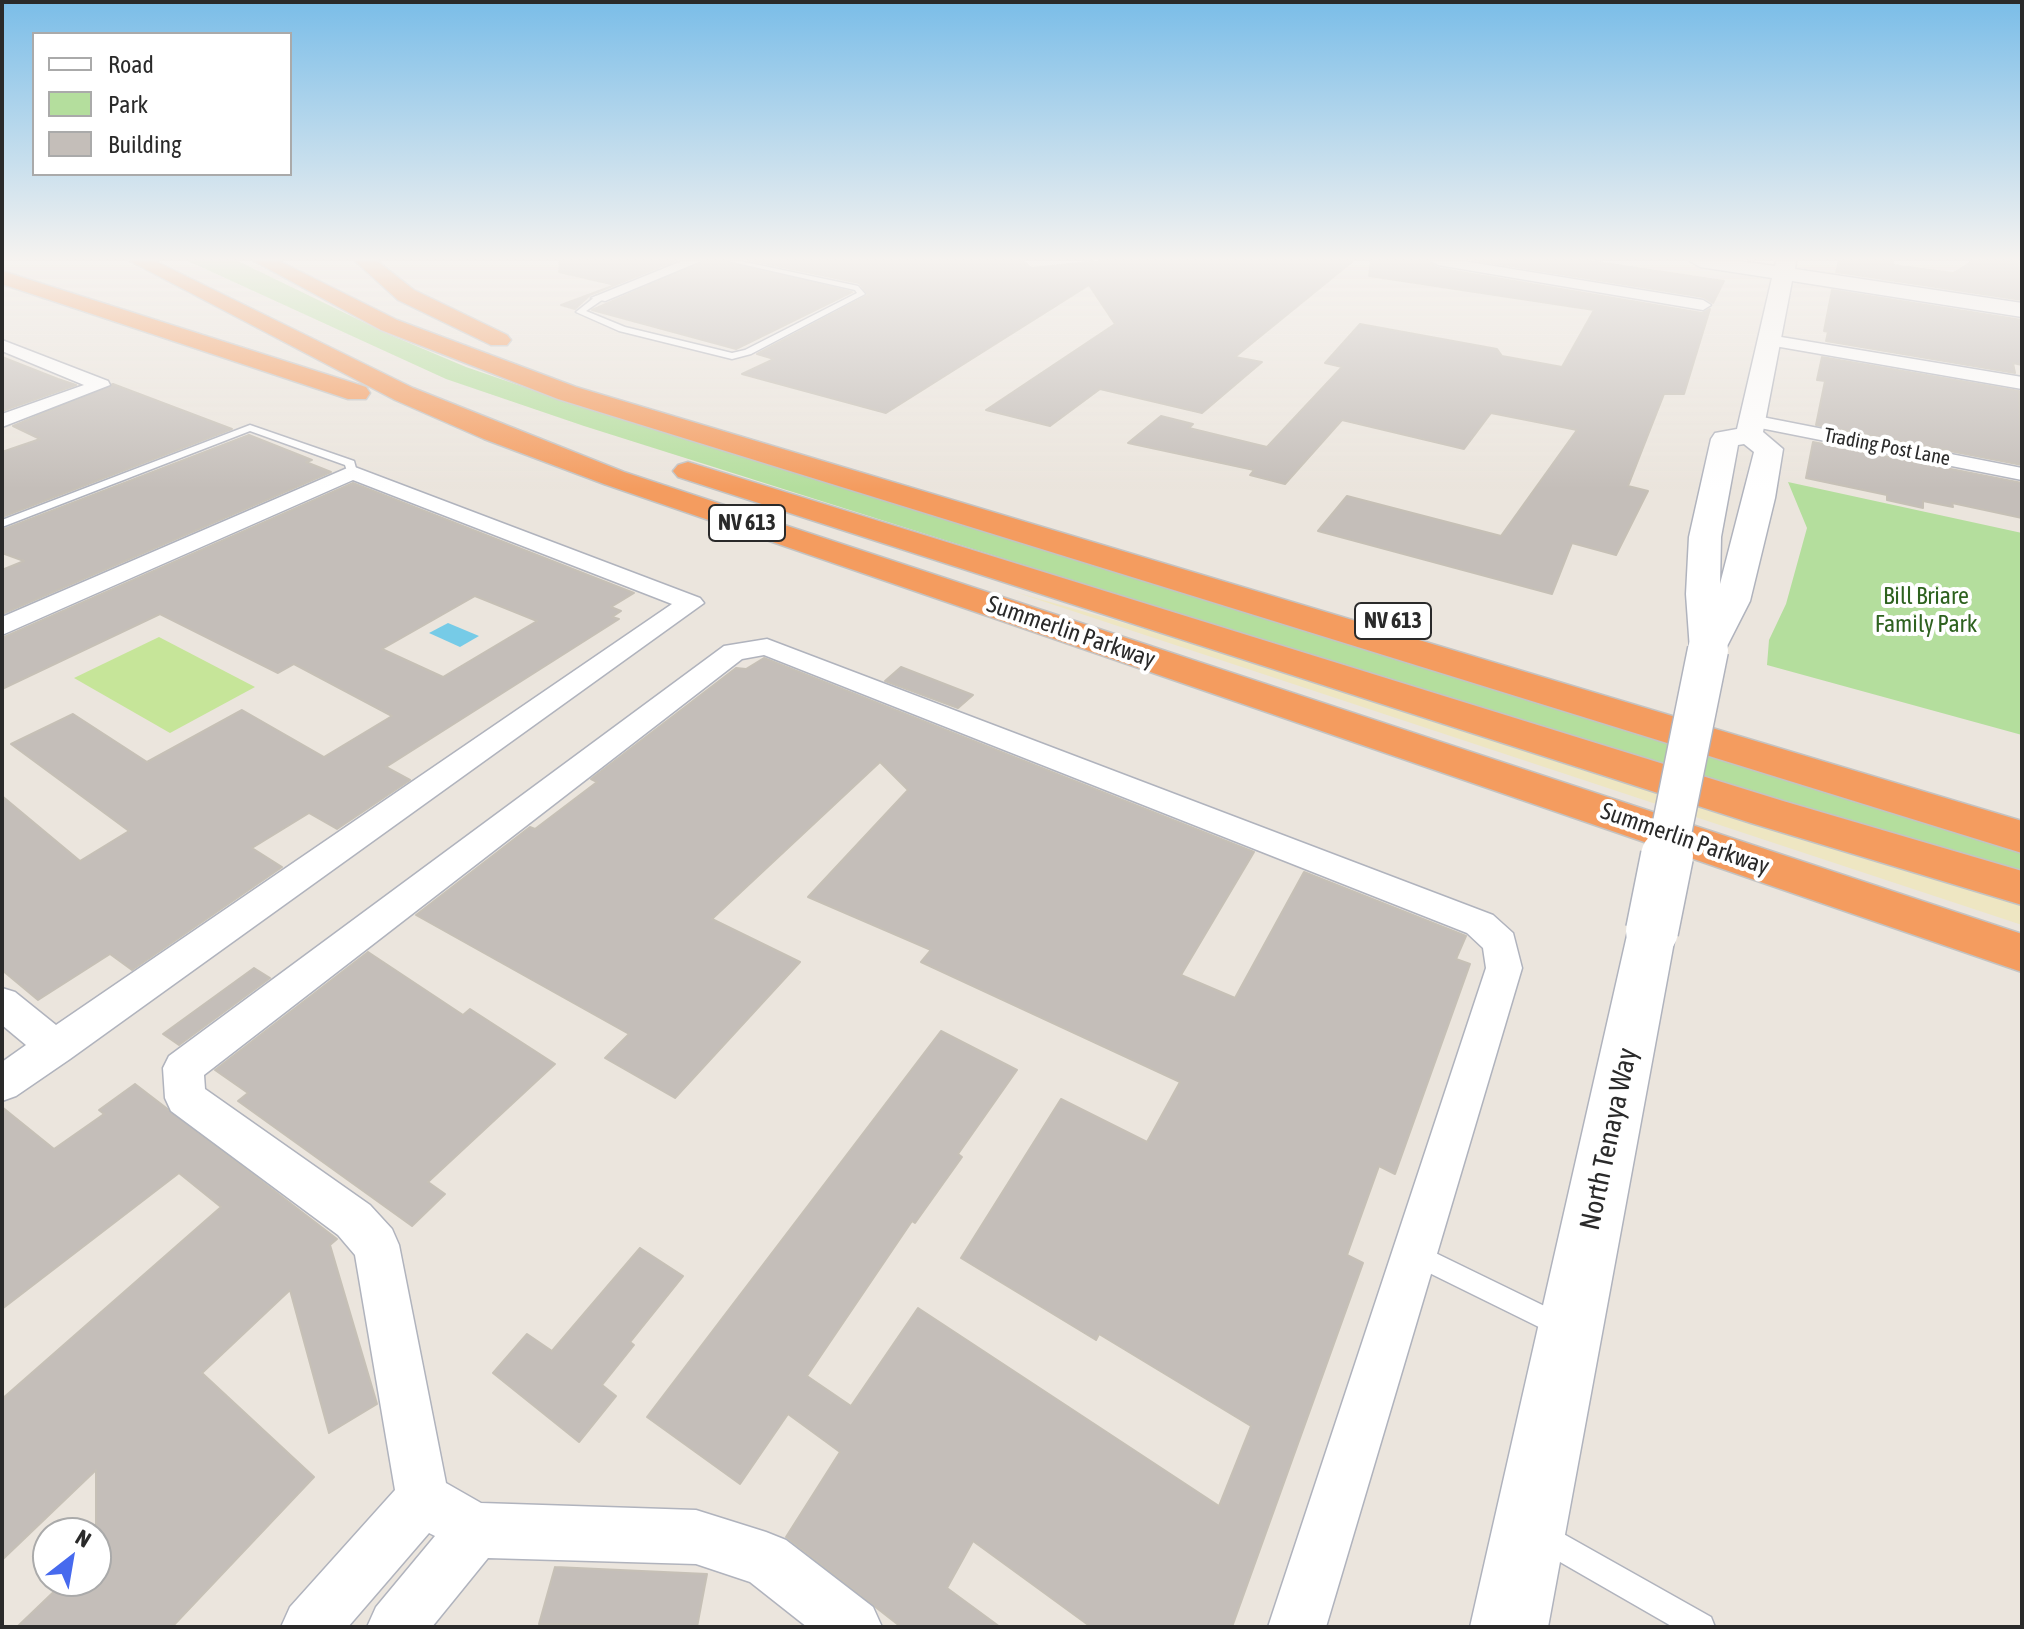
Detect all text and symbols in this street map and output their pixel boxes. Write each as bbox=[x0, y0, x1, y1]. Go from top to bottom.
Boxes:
legend bbox=[32, 32, 292, 176]
text: Road bbox=[108, 51, 154, 78]
text: Park bbox=[108, 91, 148, 118]
text: Building bbox=[108, 131, 181, 158]
street label: Trading Post Lane bbox=[1822, 423, 1952, 471]
road number: NV 613 bbox=[709, 505, 785, 541]
park label: Bill Briare Family Park bbox=[1875, 582, 1977, 638]
street label: Summerlin Parkway bbox=[983, 590, 1159, 674]
road number: NV 613 bbox=[1355, 603, 1431, 639]
street label: Summerlin Parkway bbox=[1597, 797, 1773, 881]
street label: North Tenaya Way bbox=[1573, 1045, 1645, 1233]
north arrow bbox=[32, 1517, 112, 1597]
text: N bbox=[71, 1524, 96, 1553]

